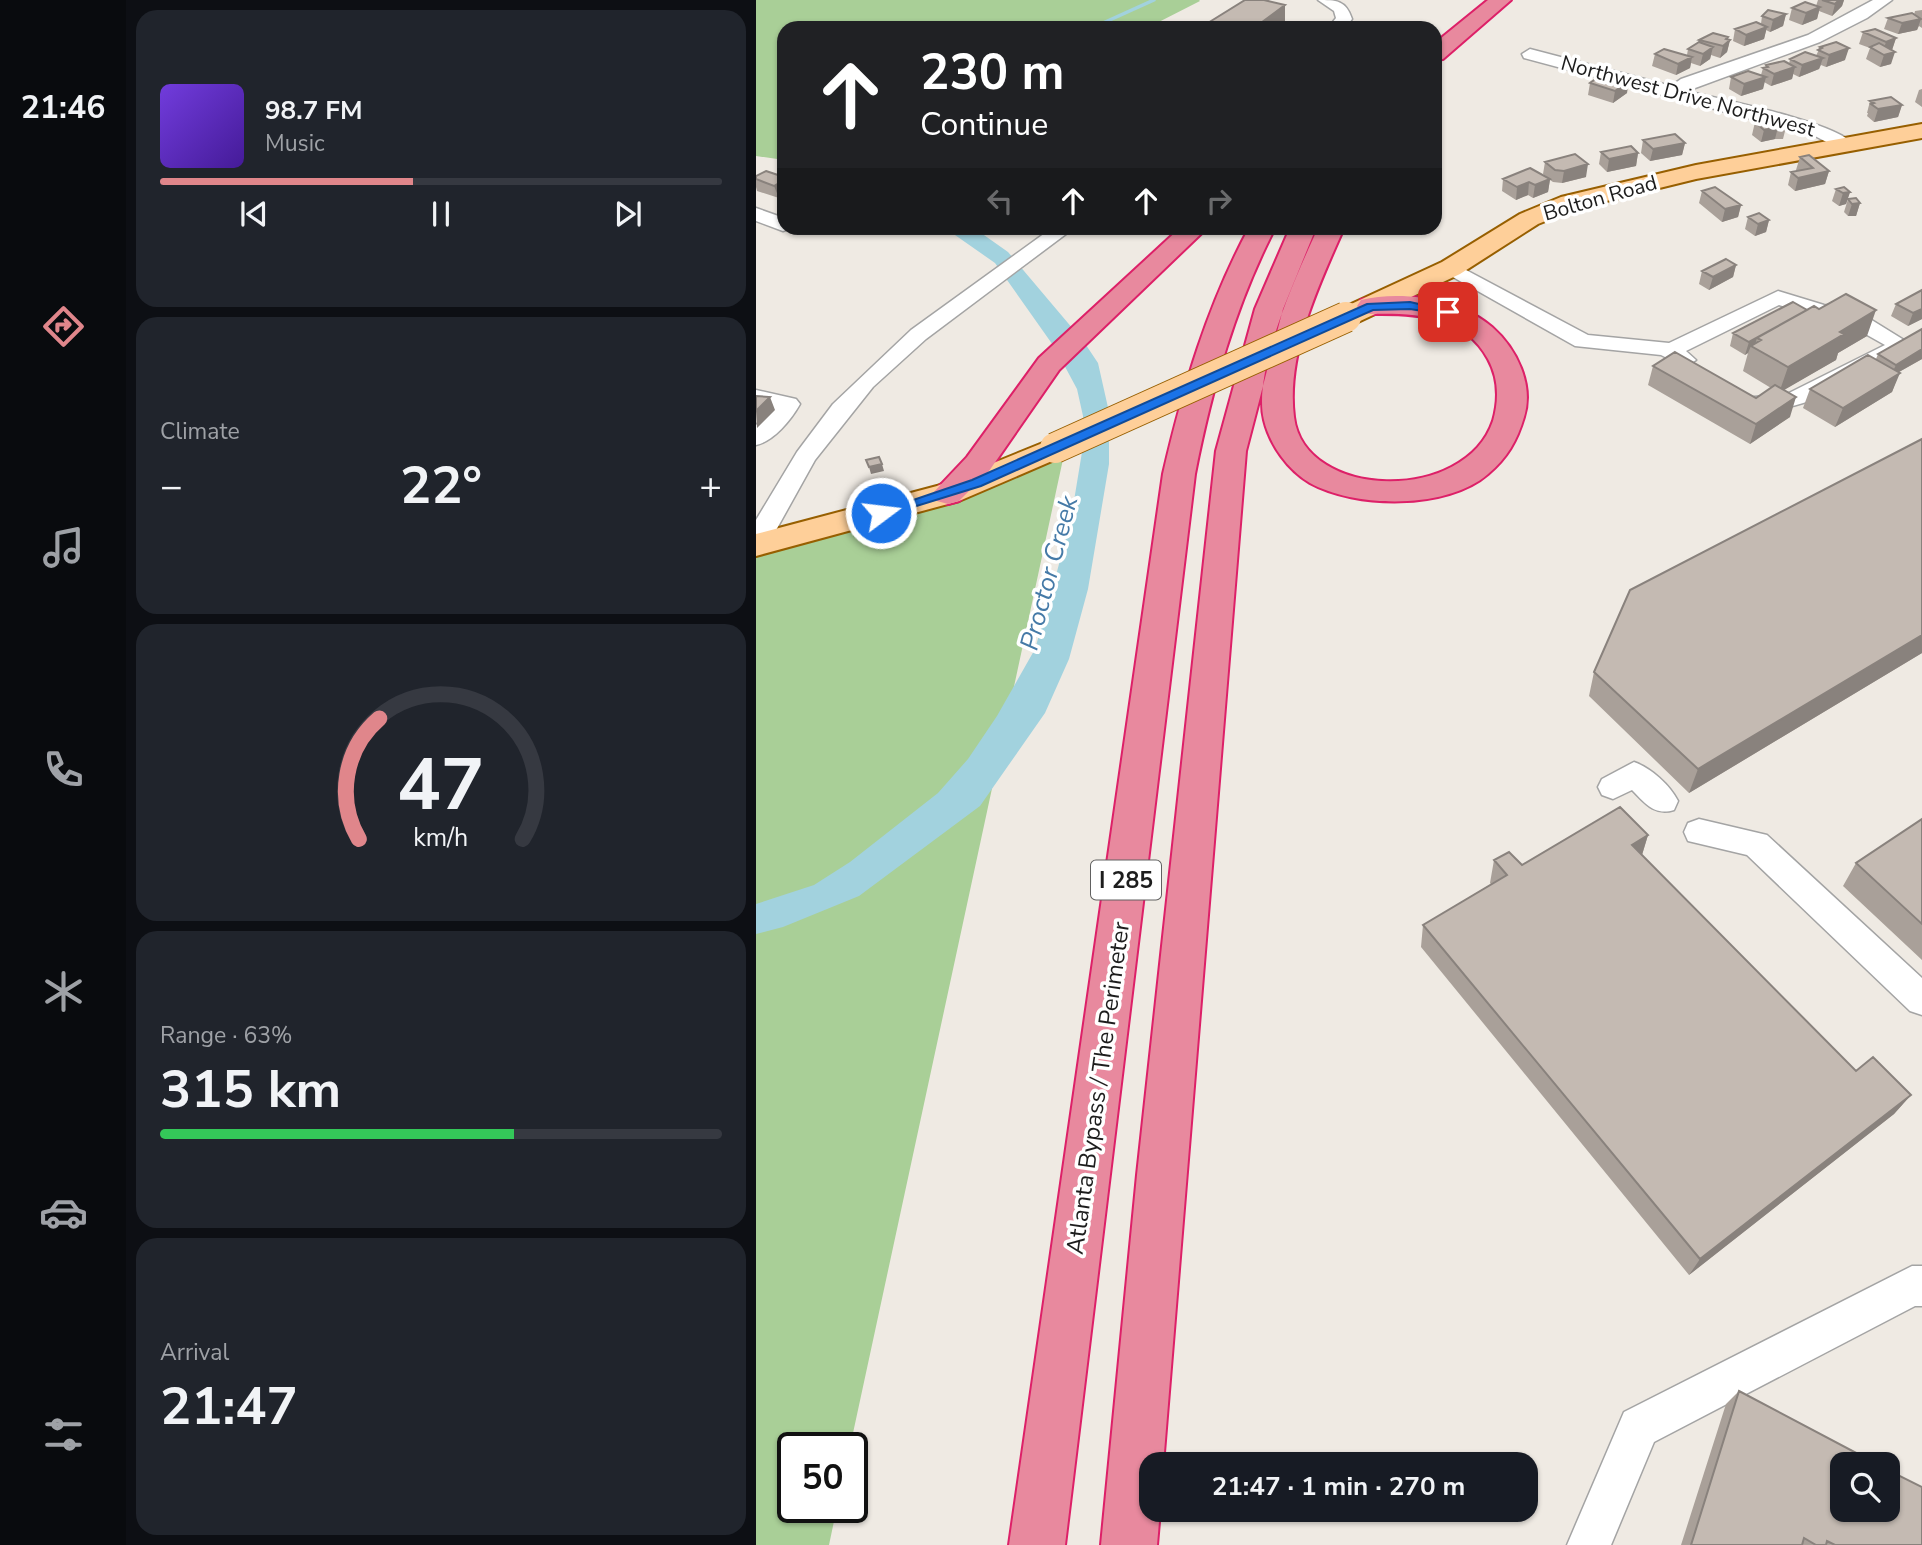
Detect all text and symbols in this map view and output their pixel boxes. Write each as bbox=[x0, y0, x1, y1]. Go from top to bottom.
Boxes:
text: 230 m bbox=[920, 39, 1064, 106]
icon: ahead bbox=[805, 49, 896, 140]
street label: Northwest Drive Northwest bbox=[1558, 49, 1819, 144]
text: 21:46 bbox=[21, 86, 105, 129]
text: 98.7 FM bbox=[265, 93, 362, 128]
text: Continue bbox=[920, 103, 1048, 146]
text: Music bbox=[265, 128, 325, 159]
street label: Bolton Road bbox=[1540, 168, 1660, 228]
icon: left bbox=[981, 182, 1019, 220]
icon: ahead bbox=[1054, 182, 1092, 220]
icon: ahead bbox=[1127, 182, 1165, 220]
icon: right bbox=[1200, 182, 1238, 220]
icon: previous bbox=[235, 195, 273, 233]
icon: pause bbox=[422, 195, 460, 233]
icon: next bbox=[609, 195, 647, 233]
pin bbox=[1418, 282, 1478, 342]
icon: arrive bbox=[1429, 293, 1467, 331]
icon: directions bbox=[39, 302, 88, 351]
text: Climate bbox=[160, 416, 240, 447]
text: 22° bbox=[400, 450, 482, 521]
text: − bbox=[160, 461, 183, 512]
text: + bbox=[699, 461, 722, 512]
position arrow bbox=[844, 476, 918, 550]
water label: Proctor Creek bbox=[1012, 491, 1087, 654]
icon: music bbox=[39, 523, 88, 572]
text: 47 bbox=[397, 735, 485, 835]
icon: phone bbox=[39, 745, 88, 794]
text: km/h bbox=[413, 820, 469, 854]
road number: I 285 bbox=[1091, 860, 1161, 900]
street label: Atlanta Bypass / The Perimeter bbox=[1059, 919, 1137, 1256]
icon: climate bbox=[39, 967, 88, 1016]
text: Range · 63% bbox=[160, 1020, 292, 1051]
text: 315 km bbox=[160, 1054, 341, 1125]
icon: car bbox=[39, 1188, 88, 1237]
text: Arrival bbox=[160, 1337, 229, 1368]
text: 21:47 bbox=[160, 1371, 298, 1442]
icon: filters bbox=[39, 1410, 88, 1459]
speed limit sign: 50 bbox=[777, 1432, 868, 1523]
map controls bbox=[1830, 1452, 1900, 1522]
button: search bbox=[1830, 1452, 1900, 1522]
text: 21:47 · 1 min · 270 m bbox=[1212, 1469, 1465, 1504]

